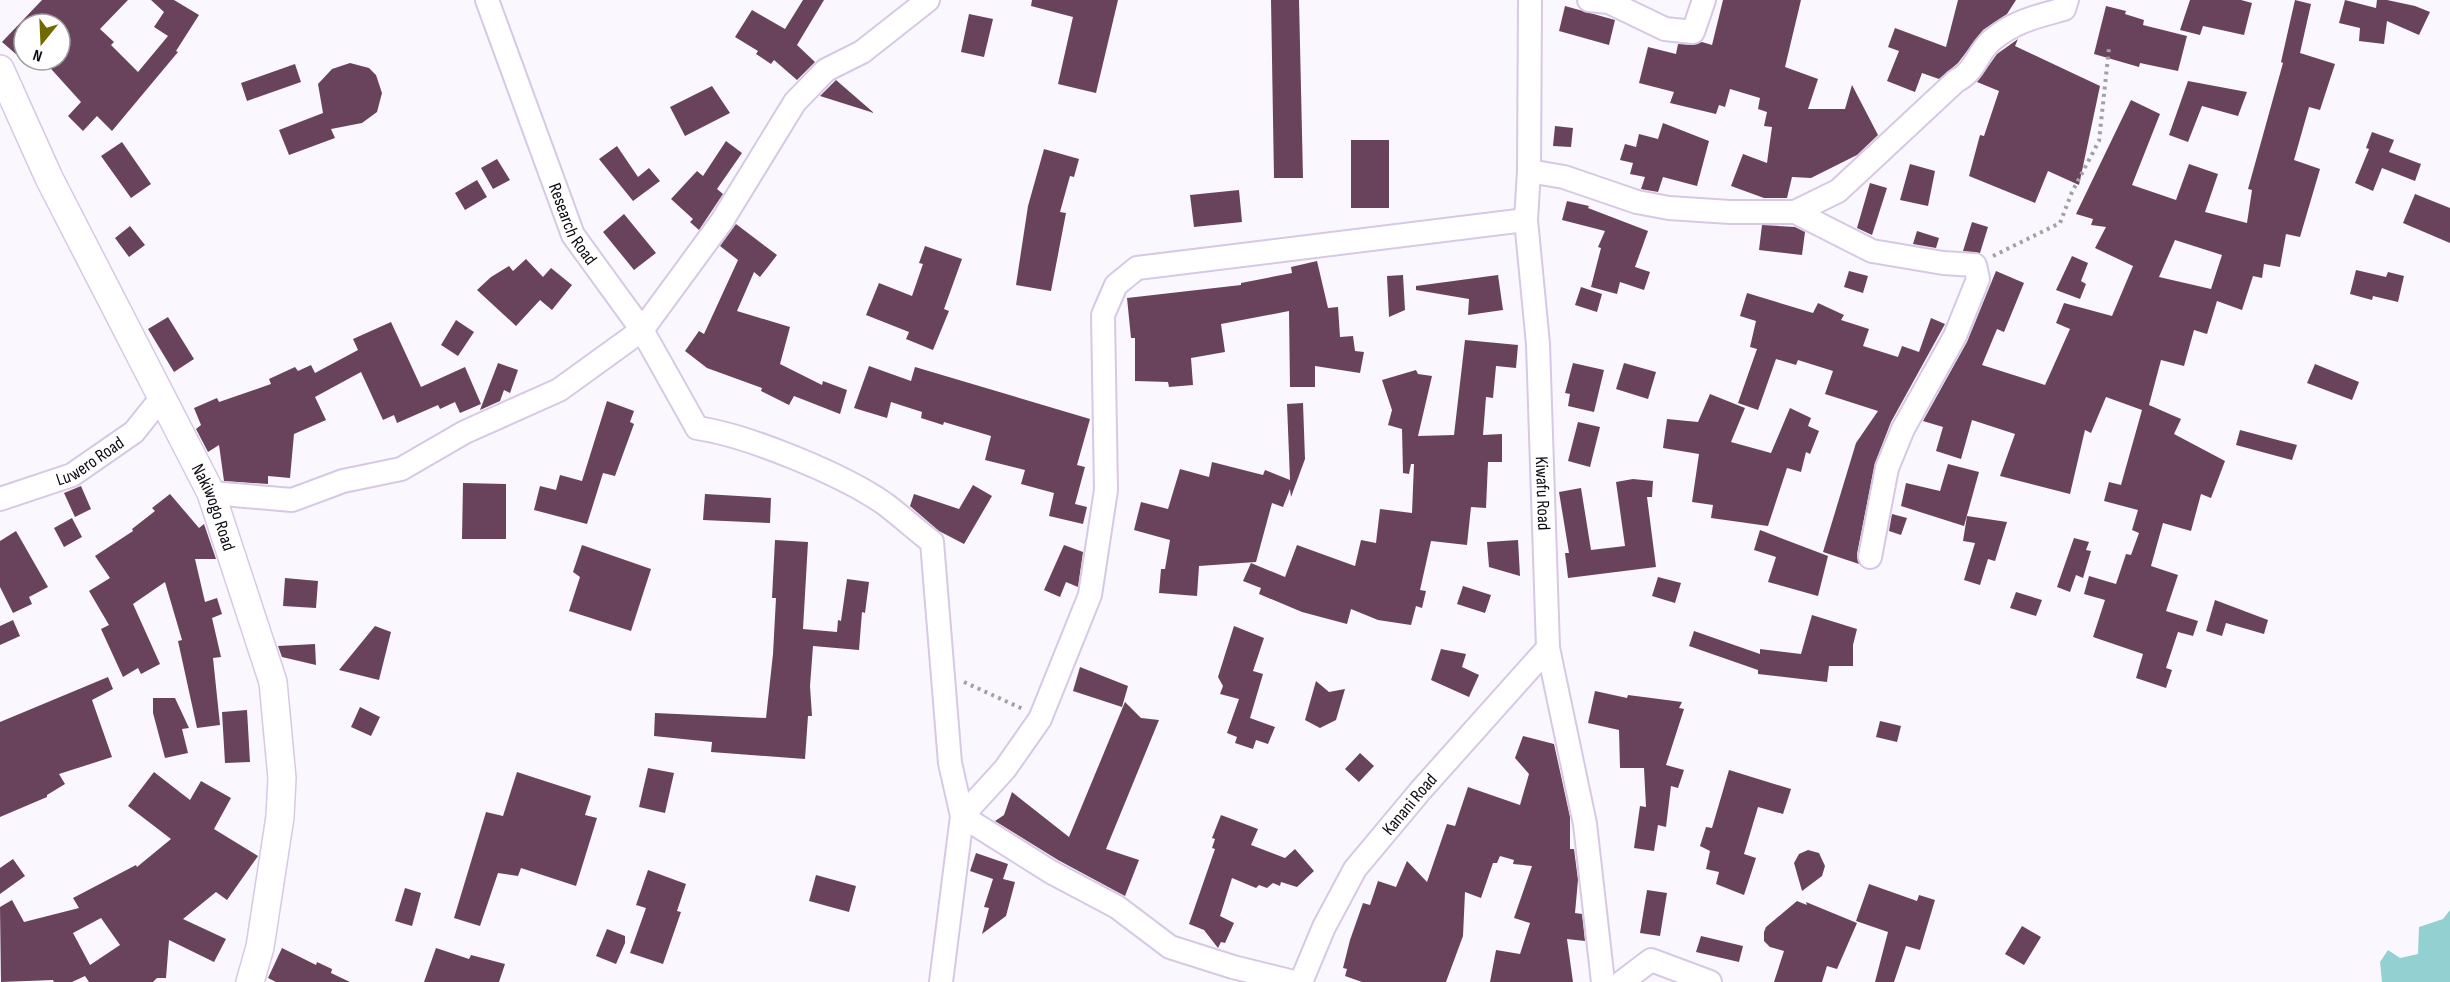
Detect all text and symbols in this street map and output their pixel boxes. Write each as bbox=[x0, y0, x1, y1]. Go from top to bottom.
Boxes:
north arrow bbox=[12, 12, 72, 72]
text: N bbox=[31, 44, 45, 65]
street label: Research Road bbox=[544, 180, 602, 269]
street label: Luwero Road bbox=[53, 432, 128, 490]
street label: Kiwafu Road bbox=[1531, 456, 1555, 531]
street label: Nakiwogo Road bbox=[187, 460, 240, 553]
street label: Kanani Road bbox=[1378, 769, 1441, 839]

